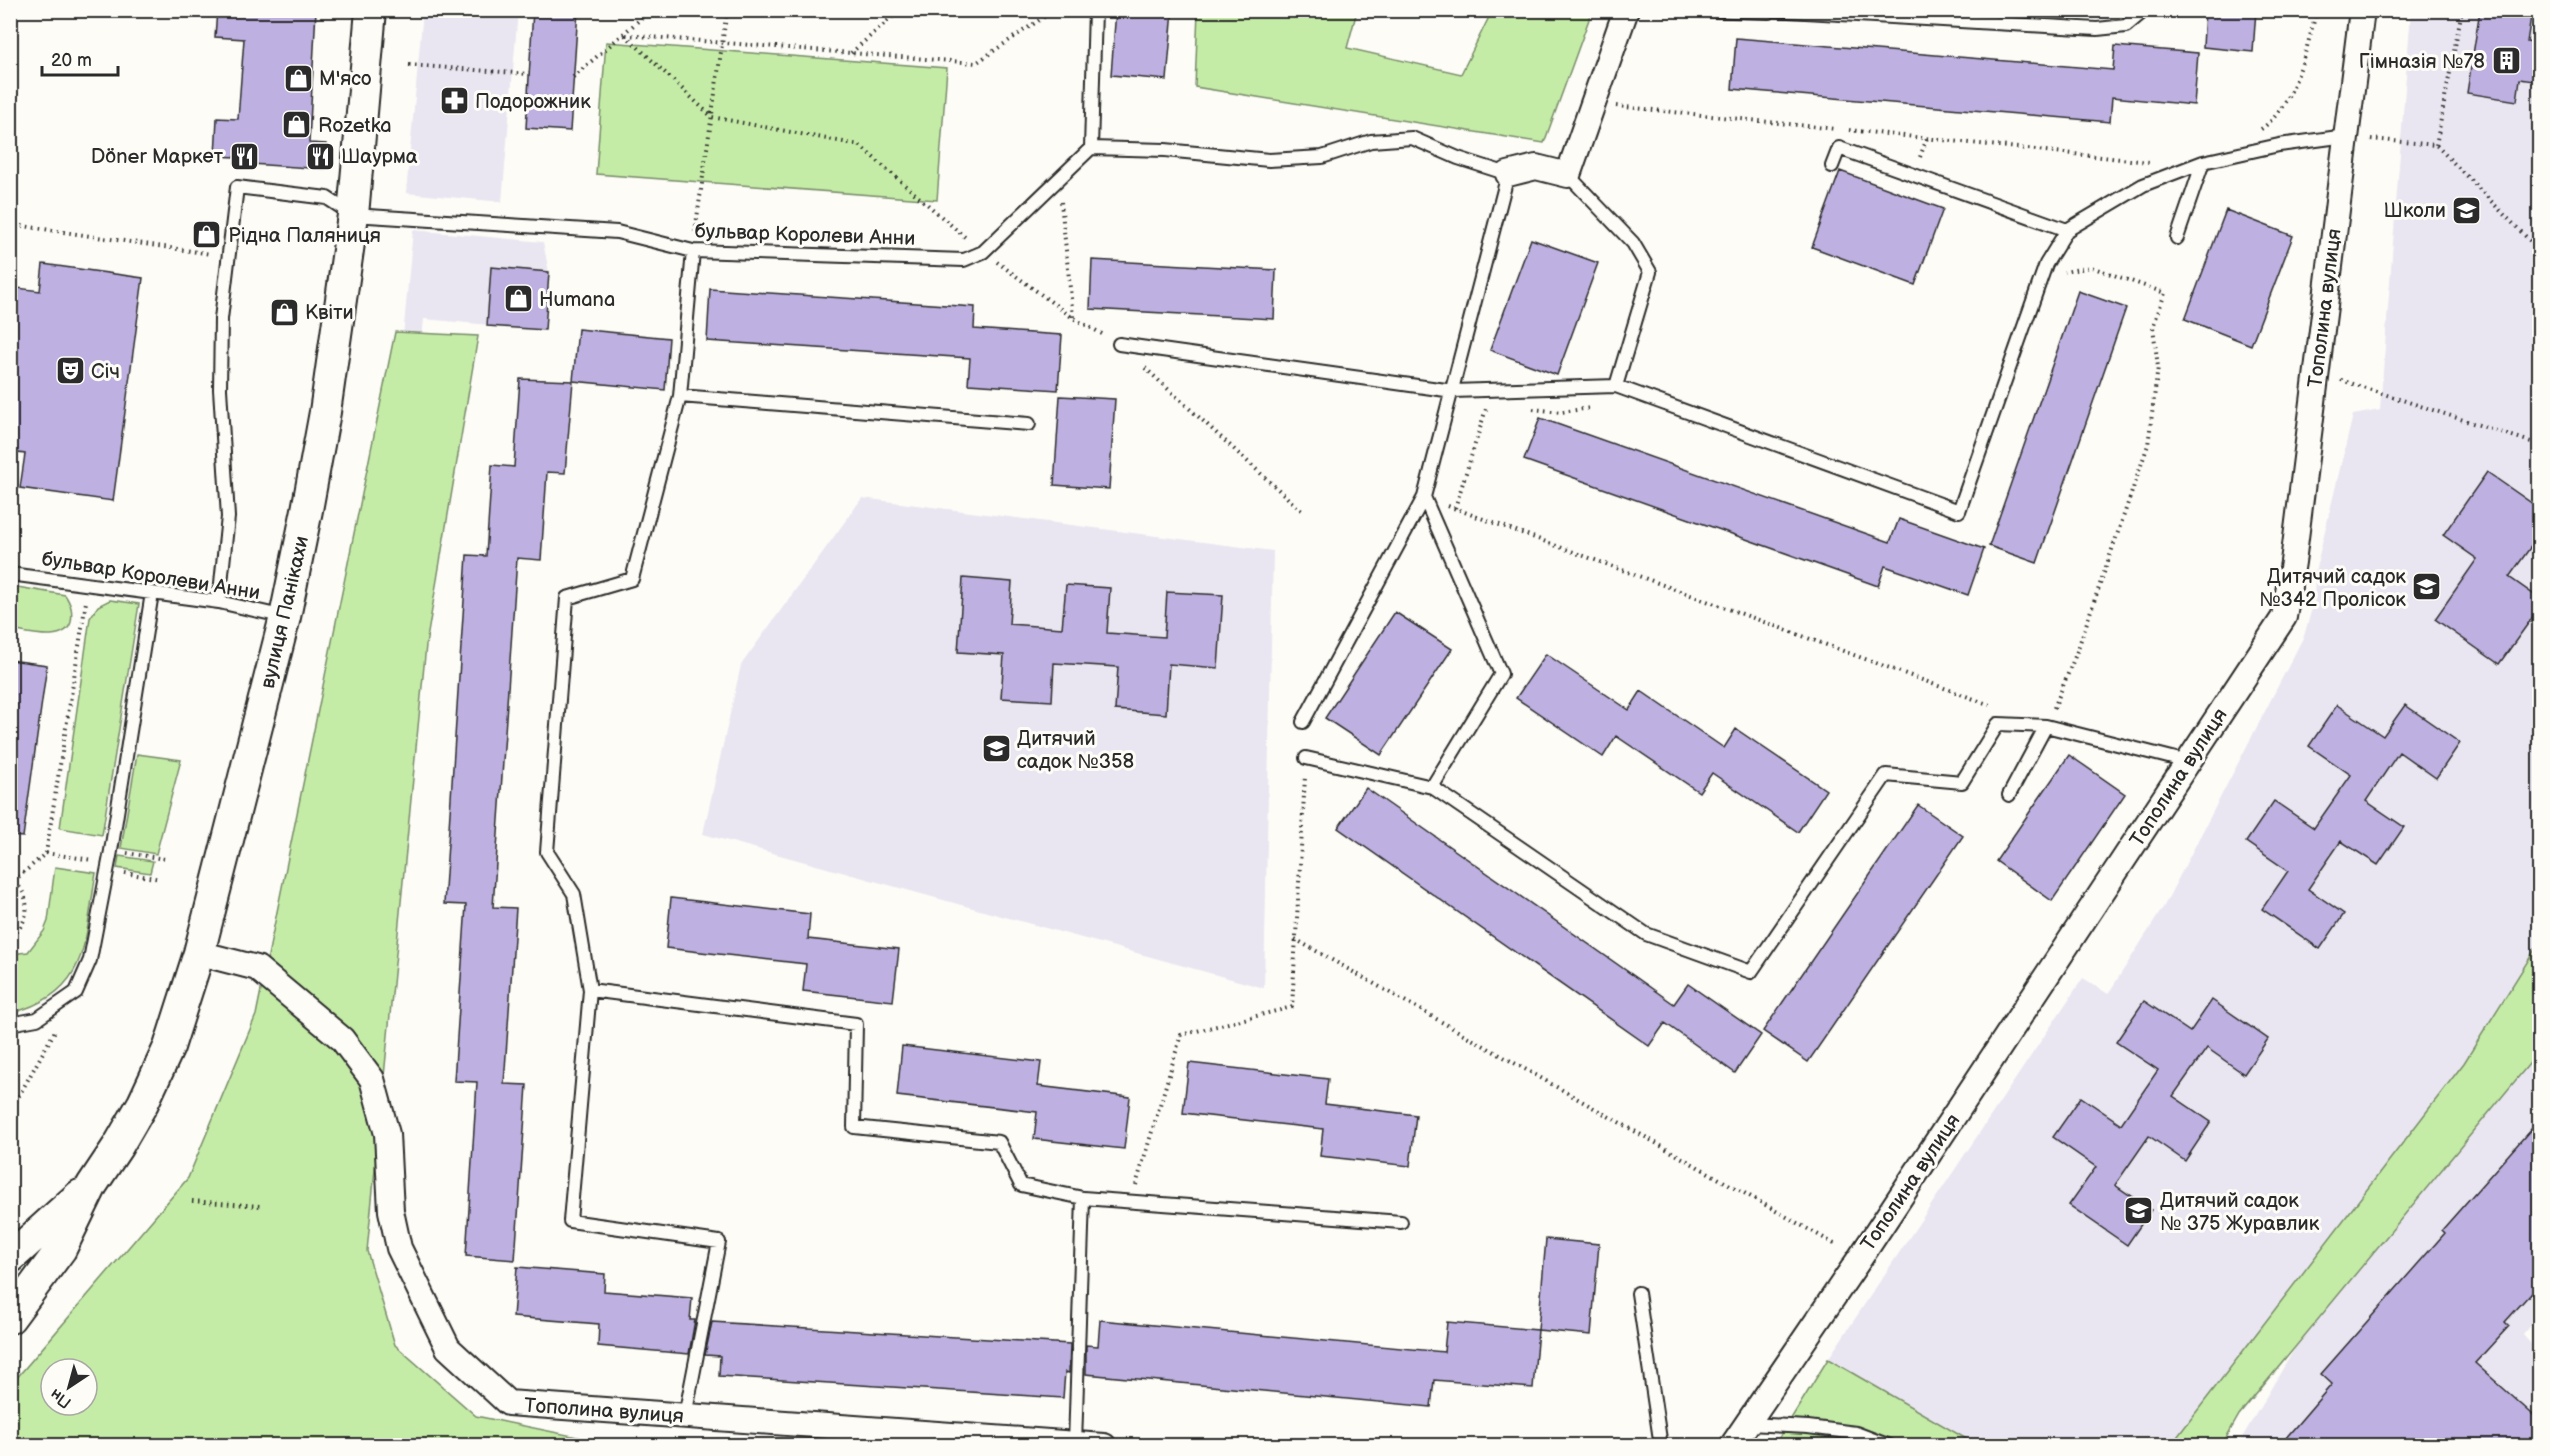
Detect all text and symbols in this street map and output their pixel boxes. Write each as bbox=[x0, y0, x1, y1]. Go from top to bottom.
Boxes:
scale bar bbox=[42, 39, 118, 77]
building icon: Гімназія №78 bbox=[2490, 45, 2522, 77]
text: 20 m bbox=[51, 50, 92, 71]
place label: Гімназія №78 bbox=[2359, 50, 2485, 74]
shop icon: М'ясо bbox=[282, 62, 314, 94]
place label: М'ясо bbox=[319, 67, 372, 91]
pharmacy icon: Подорожник bbox=[438, 85, 470, 117]
place label: Подорожник bbox=[475, 90, 591, 114]
shop icon: Rozetka bbox=[281, 109, 313, 141]
place label: Rozetka bbox=[318, 114, 391, 138]
restaurant icon: Döner Маркет bbox=[228, 140, 260, 172]
restaurant icon: Шаурма bbox=[304, 140, 336, 172]
place label: Döner Маркет bbox=[91, 145, 224, 169]
place label: Шаурма bbox=[341, 145, 418, 169]
school or university icon: Школи bbox=[2451, 194, 2483, 226]
place label: Школи bbox=[2384, 199, 2446, 223]
shop icon: Рідна Паляниця bbox=[191, 219, 223, 251]
street label: бульвар Королеви Анни bbox=[694, 219, 916, 251]
place label: Рідна Паляниця bbox=[228, 224, 381, 248]
street label: Тополина вулиця bbox=[2303, 227, 2347, 389]
shop icon: Humana bbox=[502, 283, 534, 315]
place label: Humana bbox=[539, 288, 615, 312]
shop icon: Квіти bbox=[268, 296, 300, 328]
place label: Квіти bbox=[305, 301, 354, 325]
theatre icon: Січ bbox=[54, 355, 86, 387]
place label: Січ bbox=[91, 360, 120, 384]
street label: вулиця Панікахи bbox=[256, 534, 314, 691]
street label: бульвар Королеви Анни bbox=[40, 547, 262, 605]
place label: Дитячий садок №342 Пролісок bbox=[2259, 565, 2406, 612]
school or university icon: Дитячий садок №342 Пролісок bbox=[2411, 571, 2443, 603]
street label: Тополина вулиця bbox=[2125, 704, 2232, 851]
place label: Дитячий садок №358 bbox=[1017, 727, 1134, 774]
school or university icon: Дитячий садок №358 bbox=[980, 733, 1012, 765]
street label: Тополина вулиця bbox=[1856, 1110, 1966, 1256]
place label: Дитячий садок № 375 Журавлик bbox=[2160, 1189, 2320, 1236]
school or university icon: Дитячий садок № 375 Журавлик bbox=[2123, 1195, 2155, 1227]
north arrow bbox=[39, 1357, 99, 1417]
text: Пн bbox=[47, 1384, 75, 1412]
street label: Тополина вулиця bbox=[523, 1393, 685, 1429]

